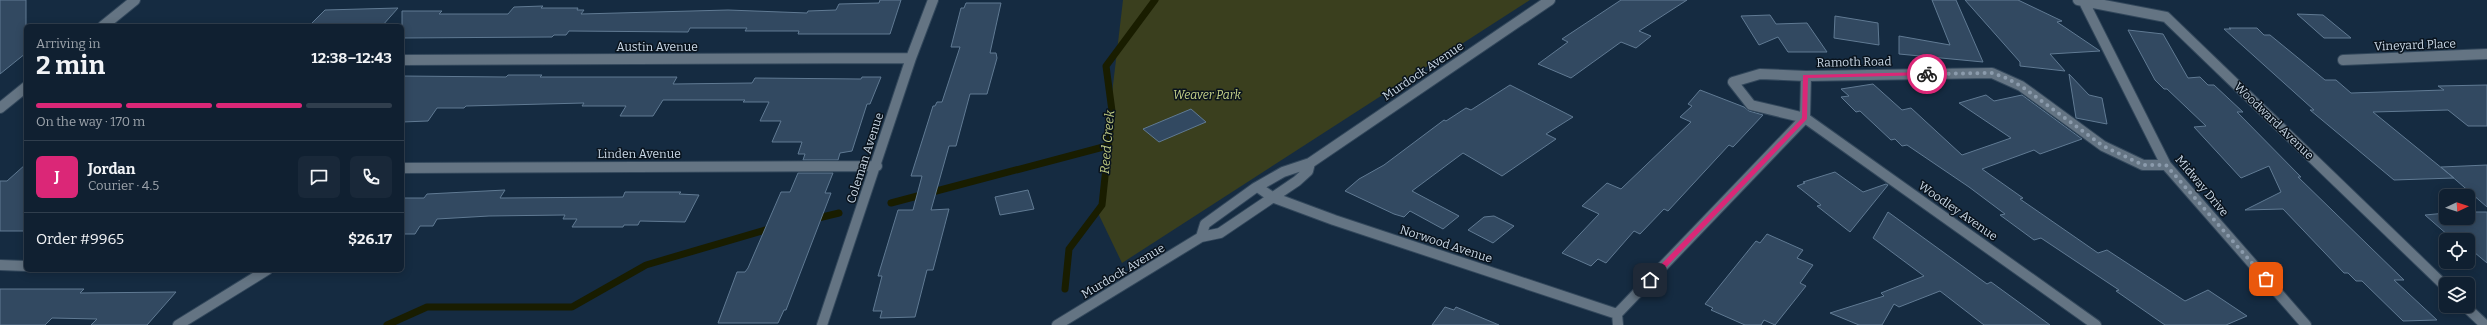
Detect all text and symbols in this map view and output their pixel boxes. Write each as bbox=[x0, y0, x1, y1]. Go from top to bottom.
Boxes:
text: Arriving in bbox=[36, 36, 101, 51]
street label: Vineyard Place bbox=[2374, 37, 2456, 53]
street label: Murdock Avenue bbox=[1380, 39, 1466, 103]
street label: Austin Avenue bbox=[616, 40, 698, 54]
text: 12:38–12:43 bbox=[311, 49, 392, 67]
text: 2 min bbox=[36, 50, 105, 81]
street label: Ramoth Road bbox=[1816, 54, 1892, 70]
courier bbox=[1907, 54, 1947, 94]
icon: bike bbox=[1916, 63, 1938, 85]
street label: Woodward Avenue bbox=[2231, 80, 2317, 162]
park label: Weaver Park bbox=[1173, 88, 1242, 102]
water label: Reed Creek bbox=[1097, 108, 1117, 175]
street label: Coleman Avenue bbox=[844, 111, 886, 205]
text: On the way · 170 m bbox=[36, 114, 145, 129]
street label: Linden Avenue bbox=[597, 147, 681, 161]
street label: Midway Drive bbox=[2173, 153, 2231, 219]
button: chat bbox=[298, 156, 340, 198]
button: phone bbox=[350, 156, 392, 198]
text: Jordan bbox=[88, 160, 135, 178]
text: J bbox=[54, 168, 60, 186]
text: Courier · 4.5 bbox=[88, 178, 159, 193]
street label: Woodley Avenue bbox=[1916, 179, 2000, 243]
north arrow bbox=[2439, 189, 2475, 225]
map controls bbox=[2439, 189, 2475, 313]
street label: Norwood Avenue bbox=[1398, 222, 1494, 266]
text: Order #9965 bbox=[36, 230, 124, 248]
text: $26.17 bbox=[348, 230, 392, 248]
button: locate bbox=[2439, 233, 2475, 269]
street label: Murdock Avenue bbox=[1079, 241, 1167, 301]
pin bbox=[2249, 262, 2283, 296]
pin bbox=[1633, 263, 1667, 297]
icon: bag bbox=[2255, 268, 2277, 290]
icon: home bbox=[1639, 269, 1661, 291]
button: layers bbox=[2439, 277, 2475, 313]

